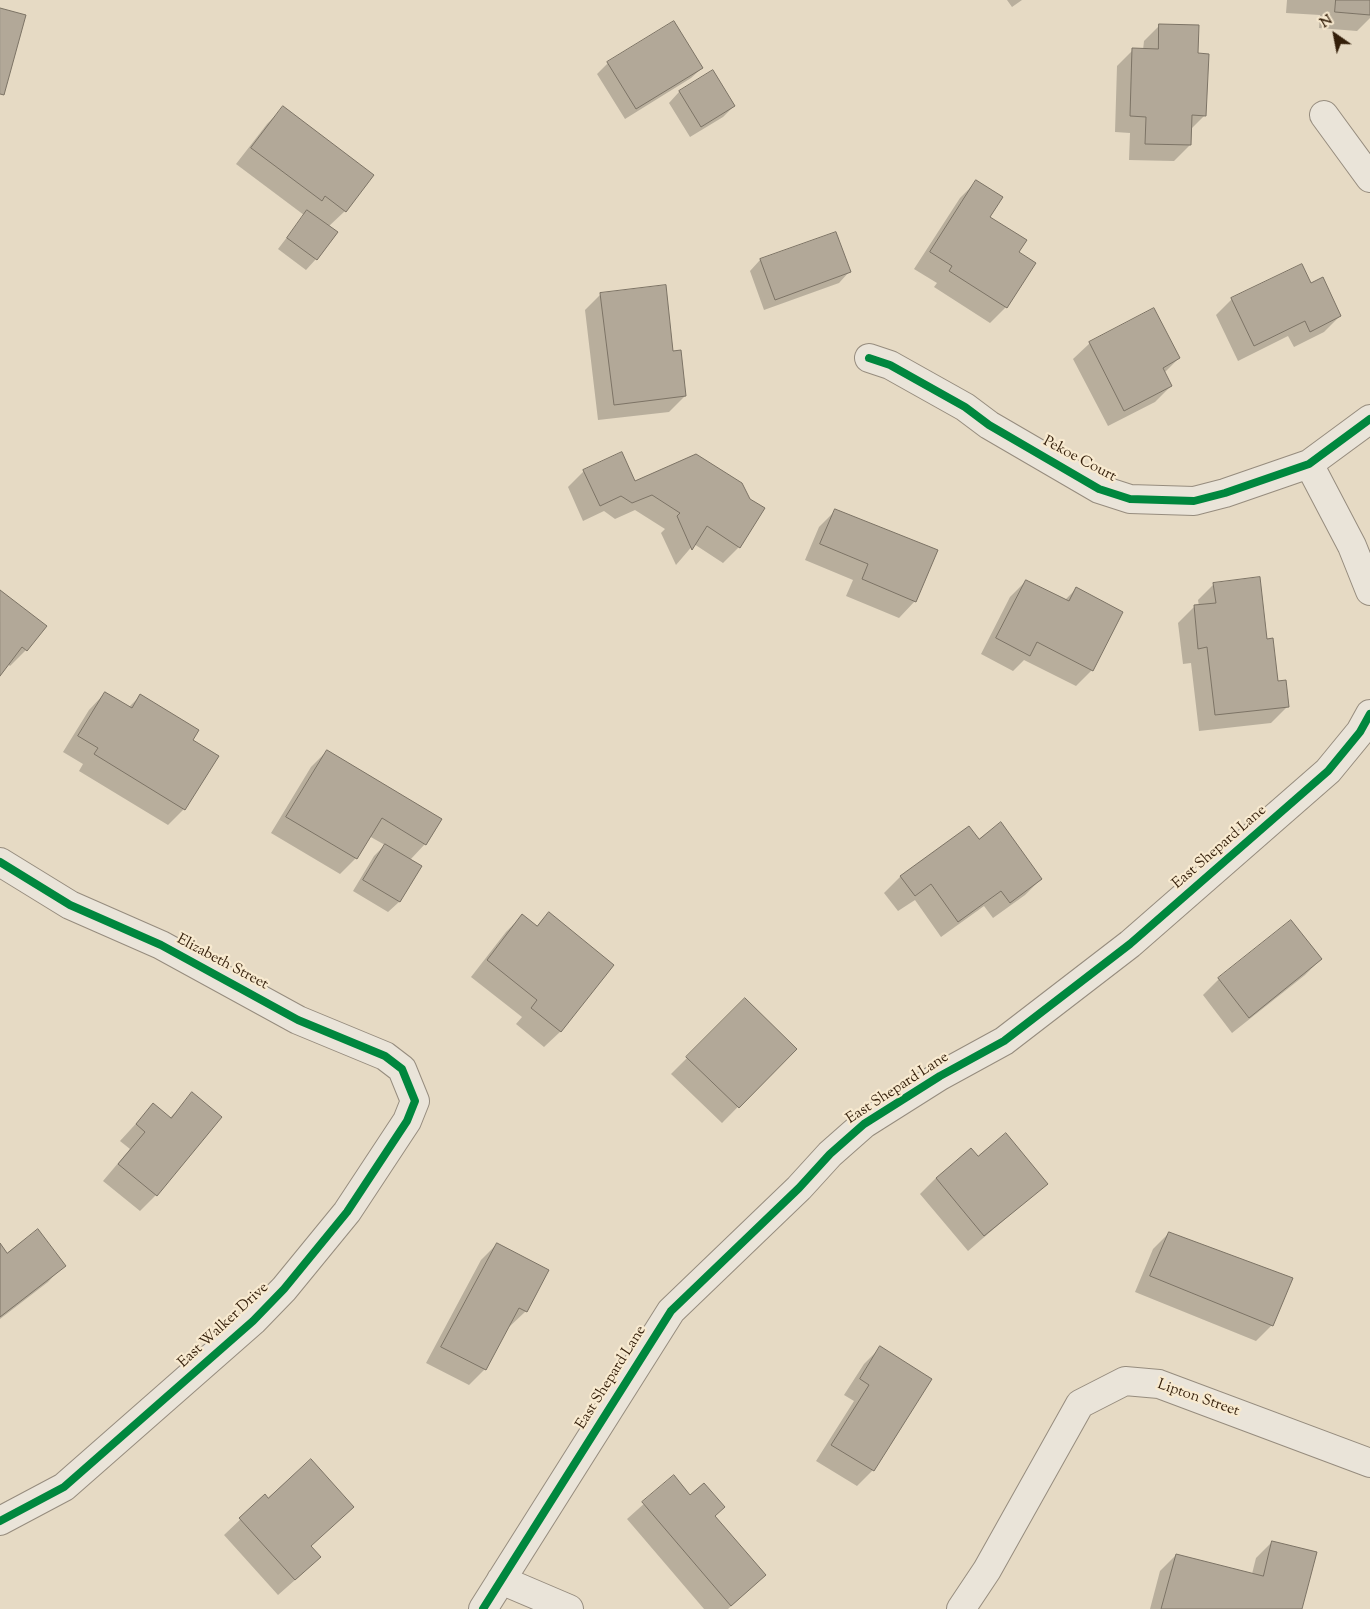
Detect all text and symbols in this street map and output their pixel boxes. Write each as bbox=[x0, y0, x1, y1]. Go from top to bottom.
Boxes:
north arrow bbox=[1310, 10, 1360, 60]
text: N bbox=[1317, 11, 1337, 34]
street label: Pekoe Court bbox=[1039, 433, 1119, 487]
street label: East Shepard Lane bbox=[1169, 802, 1271, 894]
street label: Elizabeth Street bbox=[173, 931, 271, 995]
street label: East Shepard Lane bbox=[843, 1049, 953, 1129]
street label: East Walker Drive bbox=[175, 1280, 273, 1372]
street label: East Shepard Lane bbox=[573, 1323, 651, 1433]
street label: Lipton Street bbox=[1155, 1377, 1241, 1421]

